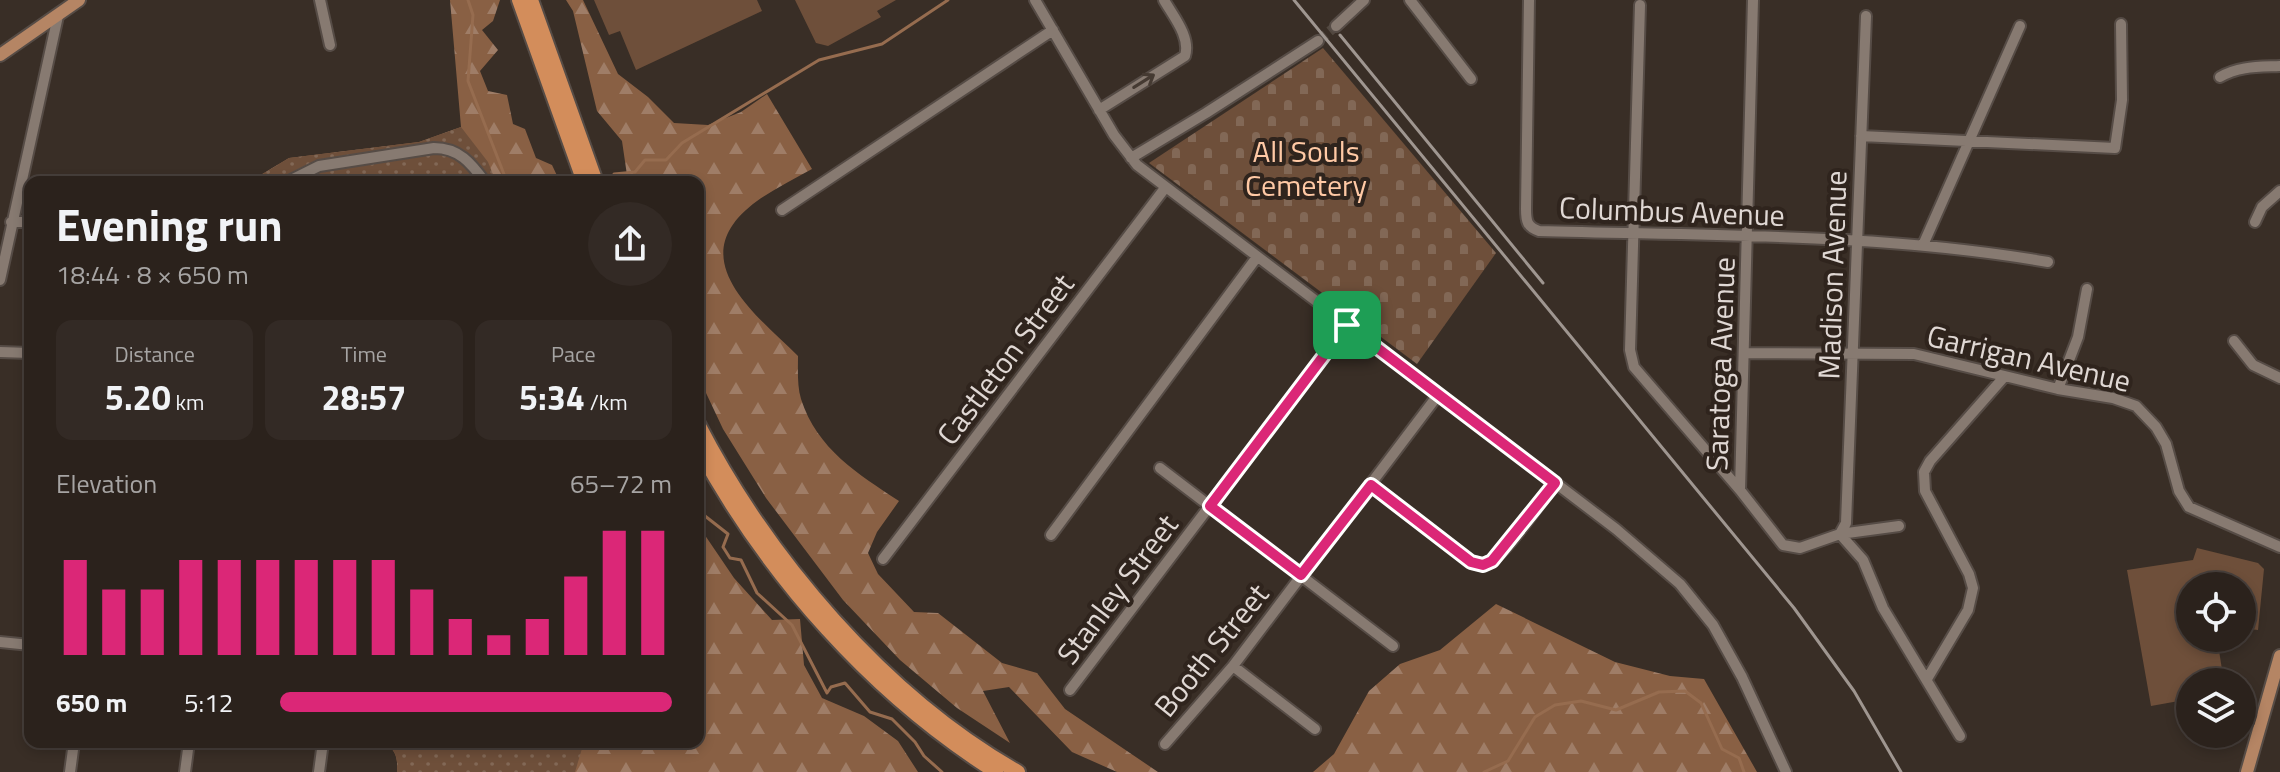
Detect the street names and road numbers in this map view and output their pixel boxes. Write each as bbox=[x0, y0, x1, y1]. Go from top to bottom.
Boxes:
street label: Madison Avenue bbox=[1805, 170, 1859, 380]
street label: Columbus Avenue bbox=[1558, 184, 1786, 238]
street label: Saratoga Avenue bbox=[1693, 256, 1747, 472]
street label: Castleton Street bbox=[925, 263, 1085, 454]
street label: Garrigan Avenue bbox=[1923, 312, 2135, 404]
street label: Stanley Street bbox=[1045, 504, 1189, 674]
street label: Booth Street bbox=[1143, 573, 1280, 727]

